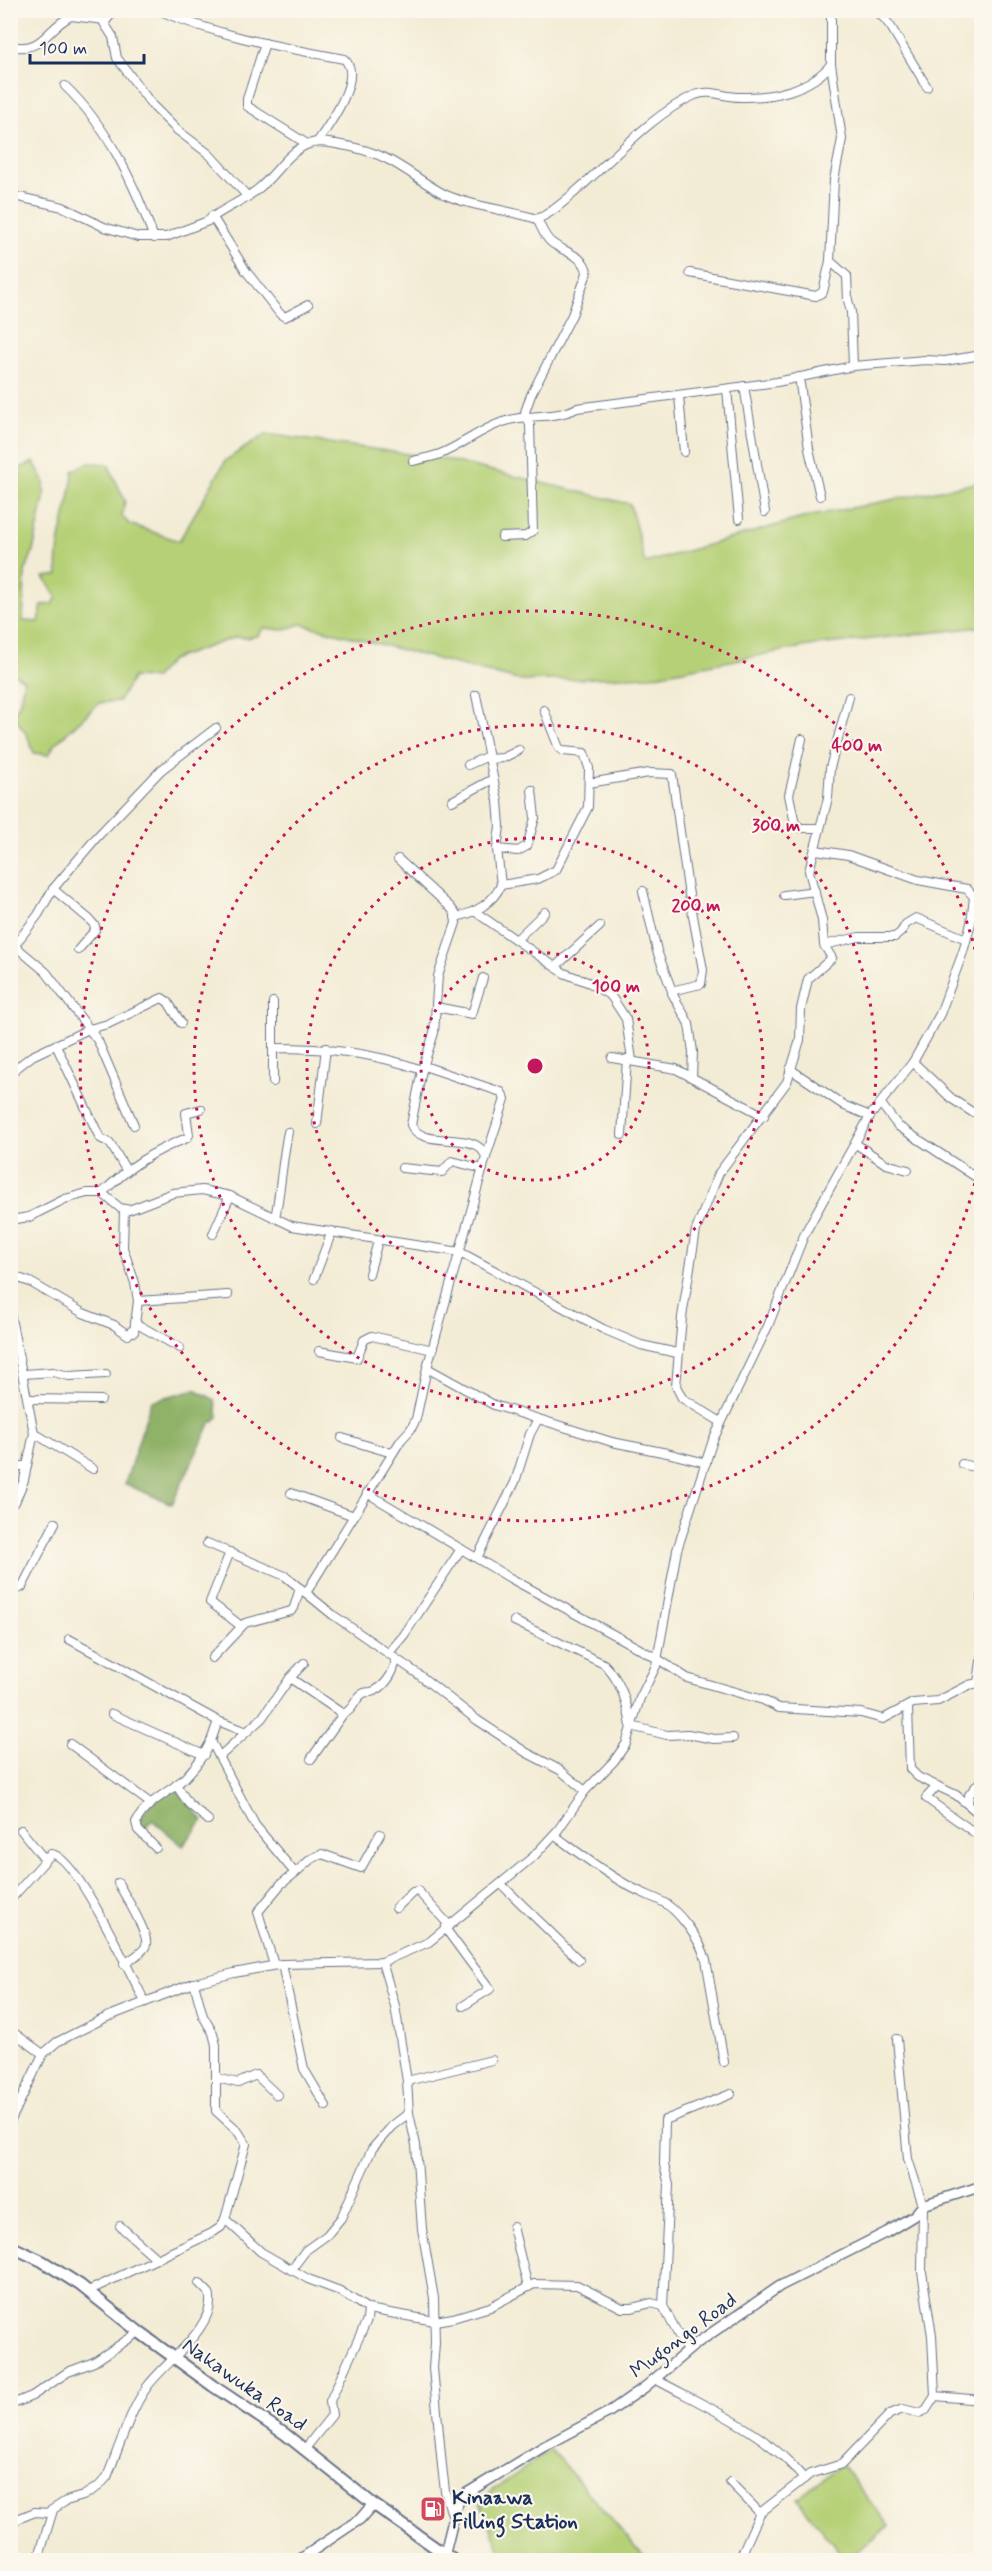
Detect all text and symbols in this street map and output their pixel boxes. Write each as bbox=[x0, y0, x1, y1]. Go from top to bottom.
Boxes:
scale bar bbox=[30, 27, 144, 65]
text: 100 m bbox=[39, 37, 87, 61]
text: 400 m bbox=[832, 734, 882, 758]
text: 300 m bbox=[752, 814, 800, 838]
text: 200 m bbox=[671, 894, 721, 918]
text: 100 m bbox=[592, 975, 640, 999]
centre of rings bbox=[525, 1056, 545, 1076]
street label: Mugongo Road bbox=[624, 2286, 744, 2387]
street label: Nakawuka Road bbox=[177, 2331, 312, 2438]
place label: Kinaawa Filling Station bbox=[452, 2484, 578, 2538]
fuel station icon: Kinaawa Filling Station bbox=[418, 2494, 448, 2524]

